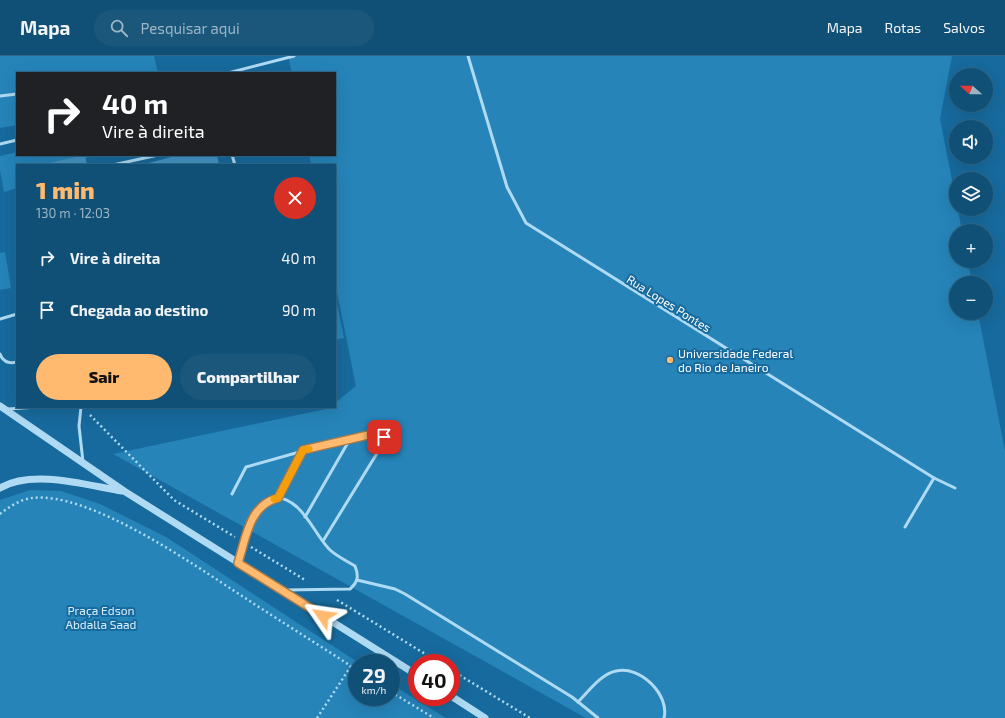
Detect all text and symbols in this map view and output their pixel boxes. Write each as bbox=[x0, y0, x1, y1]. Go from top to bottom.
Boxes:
search box bbox=[94, 10, 374, 46]
text: Mapa bbox=[20, 16, 70, 39]
icon: search bbox=[108, 17, 130, 39]
text: Pesquisar aqui bbox=[140, 19, 240, 37]
text: Mapa bbox=[827, 19, 863, 36]
text: Rotas bbox=[885, 19, 921, 36]
text: Salvos bbox=[943, 19, 985, 36]
north arrow bbox=[949, 68, 993, 112]
map controls bbox=[949, 68, 993, 320]
text: 40 m bbox=[102, 86, 168, 120]
icon: right bbox=[36, 88, 88, 140]
text: Vire à direita bbox=[102, 120, 205, 142]
button: sound bbox=[949, 120, 993, 164]
button: layers bbox=[949, 172, 993, 216]
text: 1 min bbox=[36, 175, 95, 204]
button: close bbox=[274, 177, 316, 219]
text: 130 m · 12:03 bbox=[36, 205, 110, 221]
button: + bbox=[949, 224, 993, 268]
icon: right bbox=[36, 247, 58, 269]
text: Vire à direita bbox=[70, 249, 160, 267]
text: 40 m bbox=[281, 249, 316, 267]
street label: Rua Lopes Pontes bbox=[624, 271, 714, 335]
button: − bbox=[949, 276, 993, 320]
icon: arrive bbox=[36, 299, 58, 321]
text: Chegada ao destino bbox=[70, 301, 208, 319]
text: 90 m bbox=[282, 301, 316, 319]
place label: Universidade Federal do Rio de Janeiro bbox=[678, 346, 793, 374]
button: Sair bbox=[36, 354, 172, 400]
button: Compartilhar bbox=[180, 354, 316, 400]
marker: Universidade Federal do Rio de Janeiro bbox=[665, 355, 675, 365]
pin bbox=[367, 420, 401, 454]
icon: arrive bbox=[373, 426, 395, 448]
position arrow bbox=[302, 595, 344, 637]
park label: Praça Edson Abdalla Saad bbox=[66, 603, 136, 631]
speed limit sign: 40 bbox=[408, 654, 460, 706]
text: 29 bbox=[362, 663, 386, 687]
text: km/h bbox=[362, 684, 386, 696]

